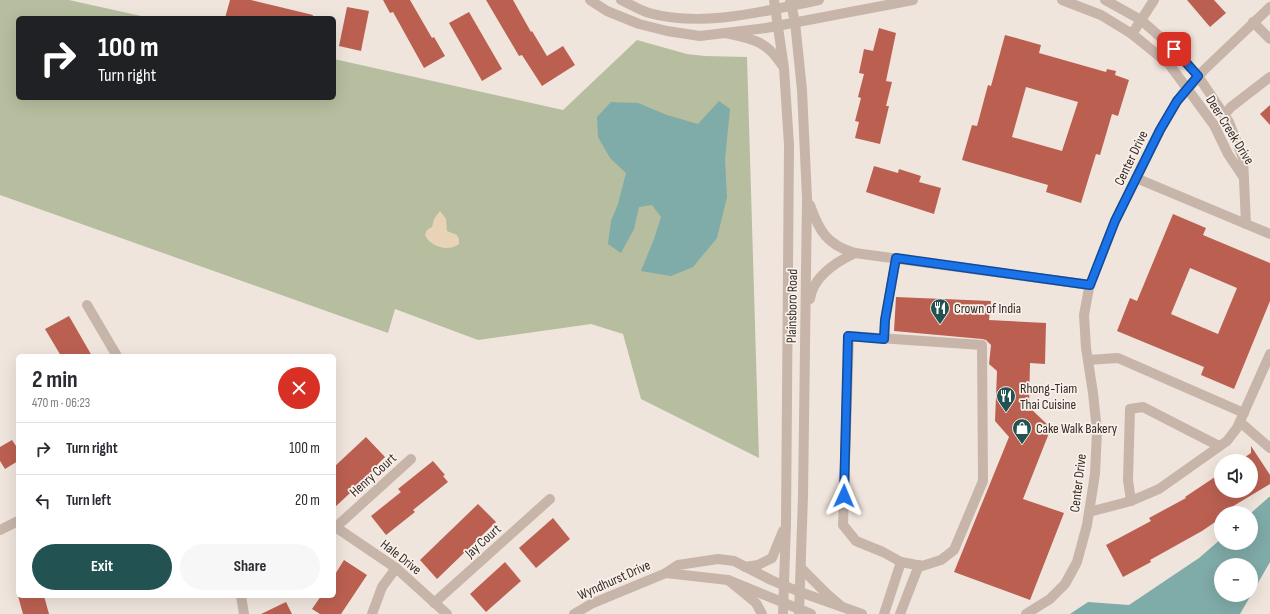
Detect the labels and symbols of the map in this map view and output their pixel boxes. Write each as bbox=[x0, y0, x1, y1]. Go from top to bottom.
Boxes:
pin bbox=[1157, 32, 1191, 66]
street label: Deer Creek Drive bbox=[1202, 92, 1258, 168]
street label: Center Drive bbox=[1110, 128, 1152, 188]
street label: Plainsboro Road bbox=[783, 269, 801, 343]
restaurant icon: Crown of India bbox=[929, 297, 951, 325]
place label: Crown of India bbox=[954, 300, 1021, 317]
place label: Rhong-Tiam Thai Cuisine bbox=[1020, 380, 1077, 413]
restaurant icon: Rhong-Tiam Thai Cuisine bbox=[995, 385, 1017, 413]
shop icon: Cake Walk Bakery bbox=[1011, 417, 1033, 445]
place label: Cake Walk Bakery bbox=[1036, 420, 1118, 437]
street label: Henry Court bbox=[346, 450, 400, 500]
street label: Center Drive bbox=[1066, 453, 1090, 513]
position arrow bbox=[823, 475, 865, 517]
street label: Jay Court bbox=[461, 520, 505, 562]
street label: Hale Drive bbox=[377, 536, 425, 578]
street label: Wyndhurst Drive bbox=[575, 556, 653, 604]

